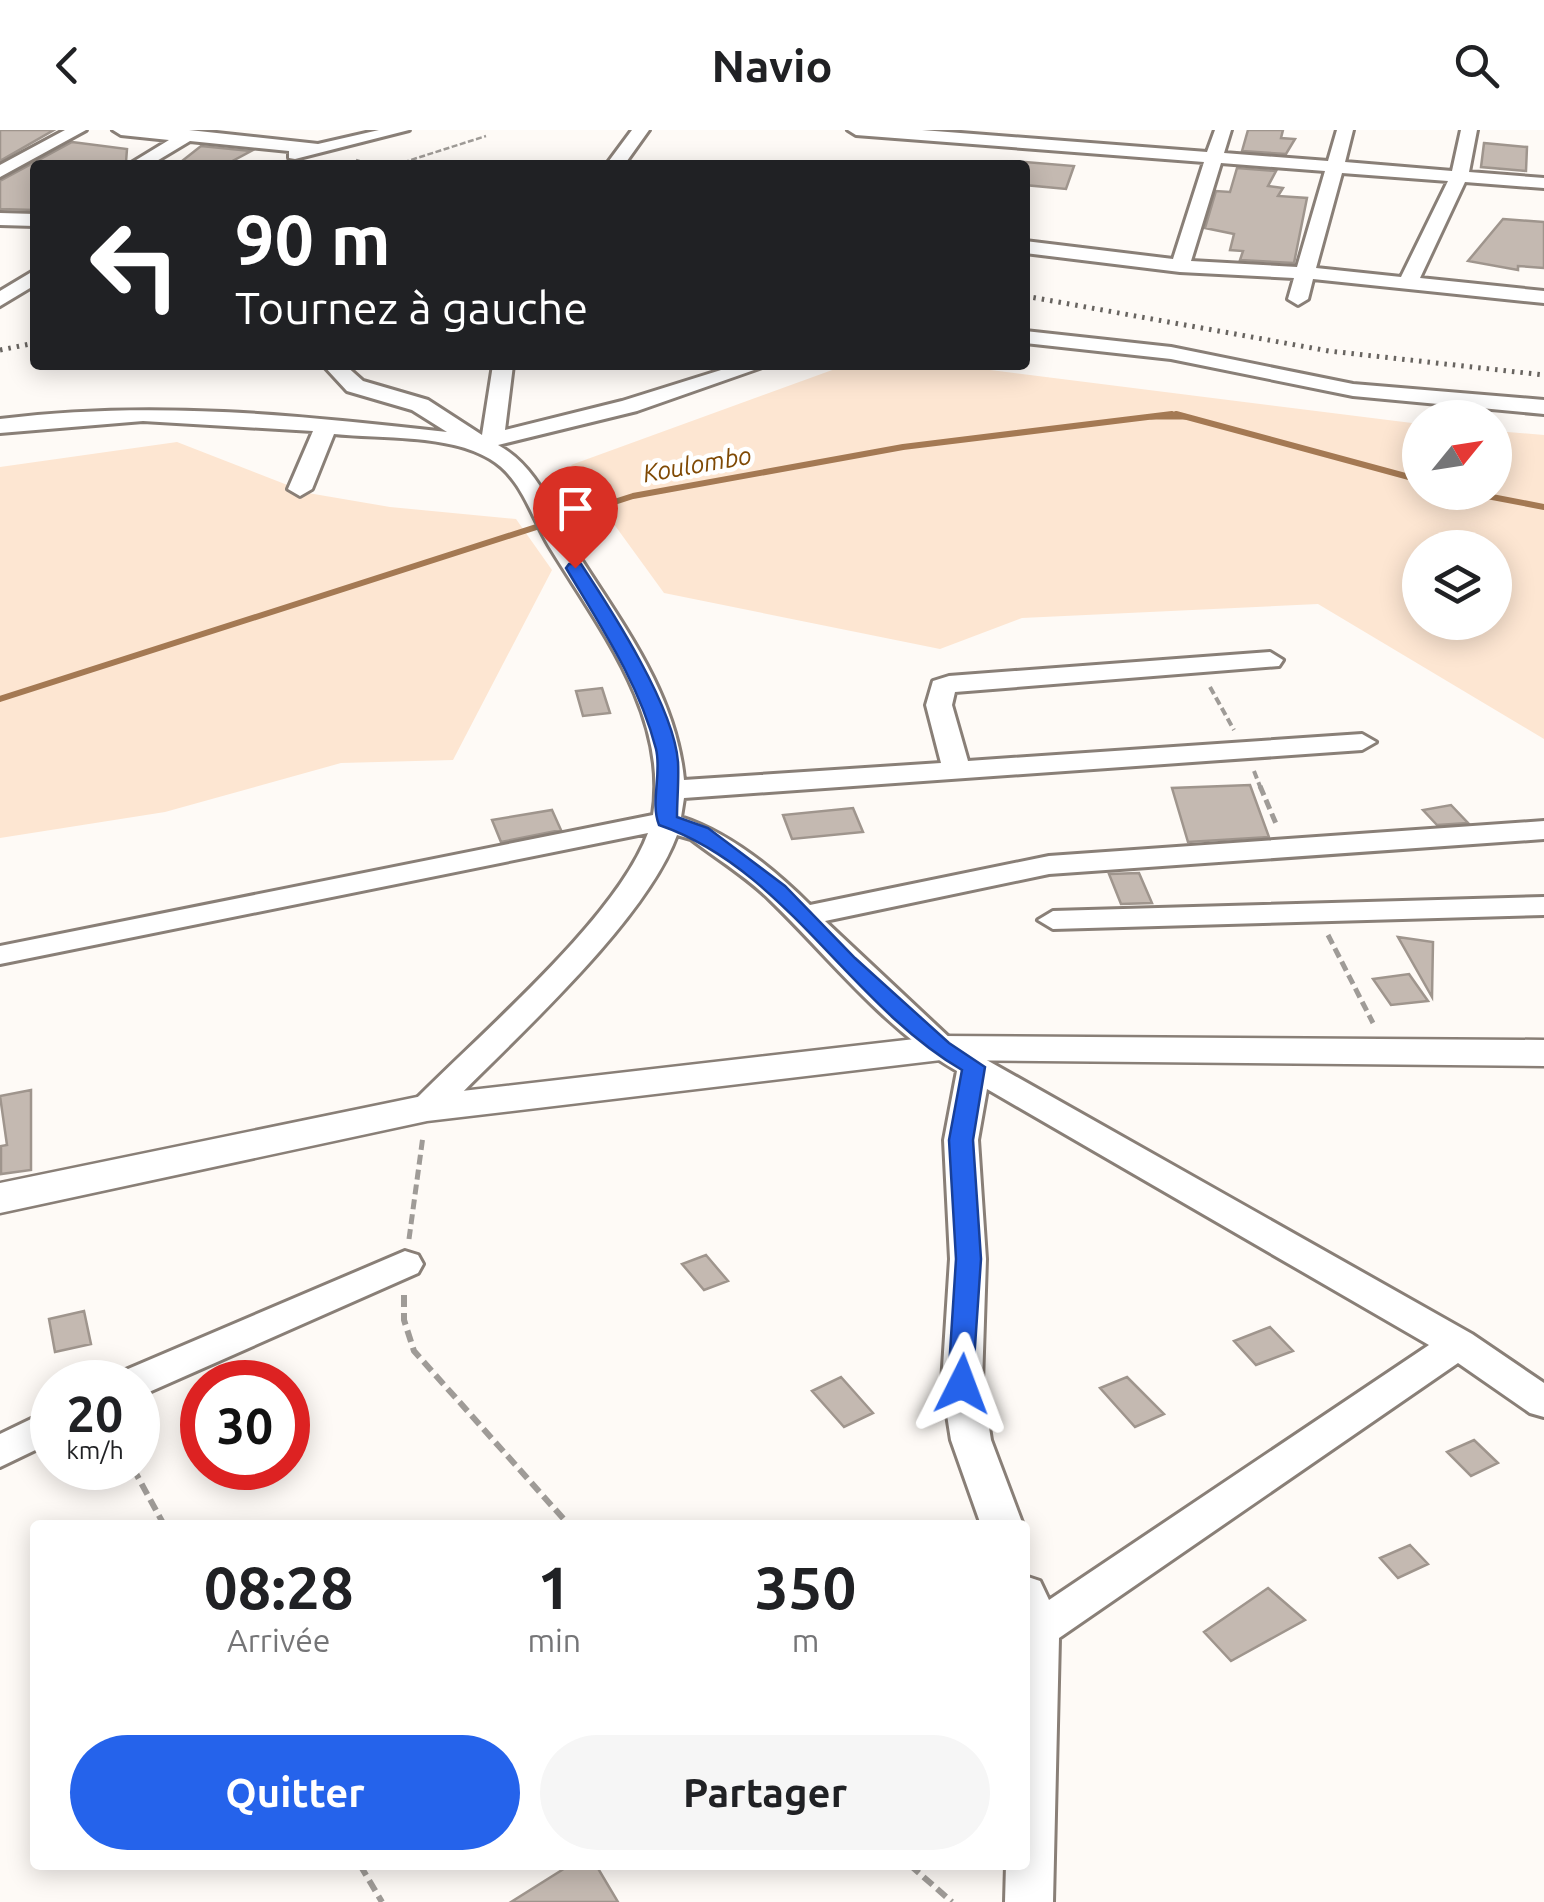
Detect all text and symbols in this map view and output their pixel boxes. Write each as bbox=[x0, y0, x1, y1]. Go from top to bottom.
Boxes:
icon: back bbox=[40, 38, 95, 93]
icon: search bbox=[1449, 38, 1504, 93]
text: Navio bbox=[711, 40, 833, 91]
icon: left bbox=[70, 200, 200, 330]
text: 90 m bbox=[235, 200, 391, 278]
text: Tournez à gauche bbox=[235, 282, 588, 333]
north arrow bbox=[1402, 400, 1512, 510]
map controls bbox=[1402, 400, 1512, 640]
water label: Koulombo bbox=[640, 441, 754, 487]
pin bbox=[533, 466, 618, 569]
icon: arrive bbox=[548, 481, 603, 536]
button: layers bbox=[1402, 530, 1512, 640]
position arrow bbox=[910, 1332, 1014, 1436]
speed limit sign: 30 bbox=[180, 1360, 310, 1490]
text: 20 bbox=[67, 1385, 123, 1441]
text: km/h bbox=[66, 1436, 124, 1464]
text: 08:28 bbox=[204, 1553, 354, 1620]
text: 1 bbox=[537, 1553, 571, 1620]
text: 350 bbox=[755, 1553, 856, 1620]
text: Arrivée bbox=[227, 1622, 331, 1658]
text: min bbox=[527, 1622, 581, 1658]
text: m bbox=[792, 1622, 819, 1658]
button: Quitter bbox=[70, 1735, 520, 1850]
button: Partager bbox=[540, 1735, 990, 1850]

